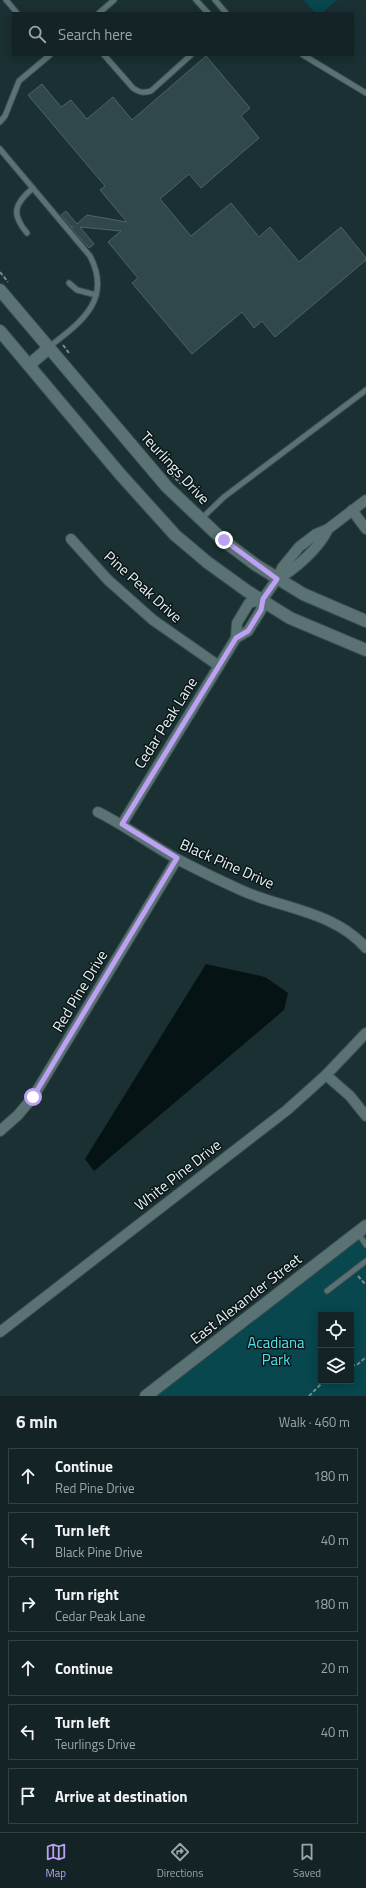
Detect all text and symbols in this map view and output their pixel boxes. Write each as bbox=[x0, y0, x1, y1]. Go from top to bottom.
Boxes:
search box bbox=[12, 12, 354, 56]
icon: search bbox=[26, 23, 48, 45]
text: Search here bbox=[58, 23, 132, 46]
street label: Teurlings Drive bbox=[135, 426, 215, 509]
route end bbox=[215, 531, 233, 549]
street label: Pine Peak Drive bbox=[99, 545, 188, 628]
street label: Cedar Peak Lane bbox=[128, 672, 203, 773]
street label: Black Pine Drive bbox=[176, 832, 278, 895]
street label: Red Pine Drive bbox=[46, 945, 113, 1036]
route start bbox=[24, 1088, 42, 1106]
street label: White Pine Drive bbox=[129, 1133, 226, 1216]
street label: East Alexander Street bbox=[185, 1247, 307, 1350]
map controls bbox=[318, 1312, 354, 1384]
button: locate bbox=[318, 1312, 354, 1348]
park label: Acadiana Park bbox=[247, 1331, 305, 1371]
button: layers bbox=[318, 1348, 354, 1384]
text: 6 min bbox=[16, 1409, 57, 1435]
text: Walk · 460 m bbox=[279, 1412, 350, 1432]
text: Continue bbox=[55, 1455, 113, 1478]
icon: ahead bbox=[17, 1465, 39, 1487]
text: 180 m bbox=[313, 1466, 349, 1486]
text: Red Pine Drive bbox=[55, 1478, 135, 1498]
text: Turn left bbox=[55, 1519, 110, 1542]
icon: left bbox=[17, 1529, 39, 1551]
text: 40 m bbox=[321, 1530, 349, 1550]
text: Black Pine Drive bbox=[55, 1542, 143, 1562]
text: Turn right bbox=[55, 1583, 119, 1606]
icon: right bbox=[17, 1593, 39, 1615]
text: 180 m bbox=[313, 1594, 349, 1614]
text: Cedar Peak Lane bbox=[55, 1606, 145, 1626]
icon: ahead bbox=[17, 1657, 39, 1679]
text: Continue bbox=[55, 1657, 113, 1680]
text: 20 m bbox=[321, 1658, 349, 1678]
text: Turn left bbox=[55, 1711, 110, 1734]
icon: left bbox=[17, 1721, 39, 1743]
text: 40 m bbox=[321, 1722, 349, 1742]
text: Teurlings Drive bbox=[55, 1734, 135, 1754]
icon: arrive bbox=[17, 1785, 39, 1807]
text: Arrive at destination bbox=[55, 1785, 188, 1808]
tab: Map bbox=[45, 1841, 67, 1881]
tab: Directions bbox=[157, 1841, 203, 1881]
tab: Saved bbox=[293, 1841, 321, 1881]

